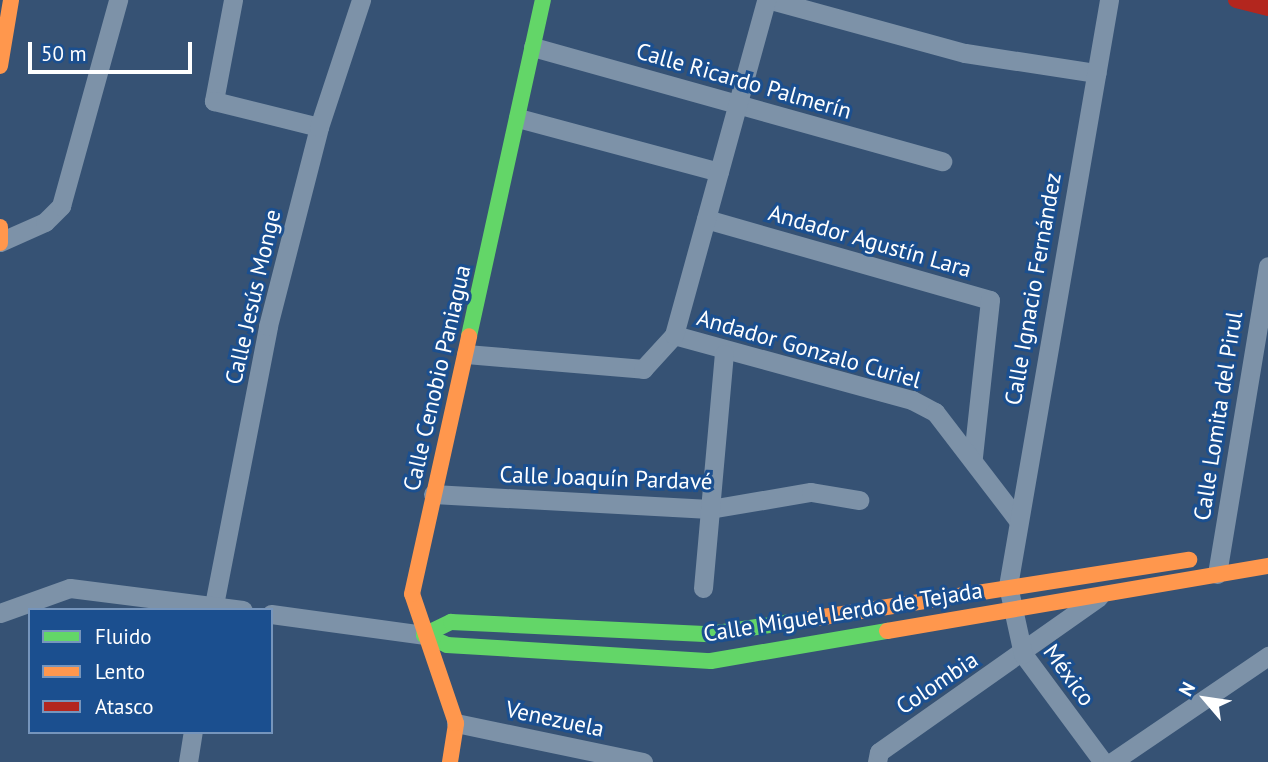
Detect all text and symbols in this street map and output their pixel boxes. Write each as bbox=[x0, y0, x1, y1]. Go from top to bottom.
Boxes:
scale bar bbox=[32, 28, 196, 72]
street label: Calle Ricardo Palmerín bbox=[633, 37, 855, 125]
text: 50 m bbox=[41, 40, 87, 67]
street label: Calle Ignacio Fernández bbox=[999, 171, 1067, 407]
street label: Andador Agustín Lara bbox=[765, 199, 975, 283]
street label: Calle Jesús Monge bbox=[219, 207, 287, 387]
street label: Calle Cenobio Paniagua bbox=[398, 262, 476, 494]
street label: Andador Gonzalo Curiel bbox=[694, 304, 924, 394]
street label: Calle Lomita del Pirul bbox=[1188, 309, 1248, 523]
street label: Calle Joaquín Pardavé bbox=[499, 460, 713, 496]
street label: Calle Miguel Lerdo de Tejada bbox=[701, 576, 985, 648]
legend bbox=[28, 608, 273, 734]
text: Fluido bbox=[95, 623, 152, 650]
street label: México bbox=[1037, 639, 1101, 711]
street label: Colombia bbox=[891, 646, 983, 720]
text: Lento bbox=[95, 658, 145, 685]
north arrow bbox=[1170, 664, 1240, 734]
text: N bbox=[1173, 678, 1200, 700]
text: Atasco bbox=[95, 693, 154, 720]
street label: Venezuela bbox=[503, 695, 607, 743]

